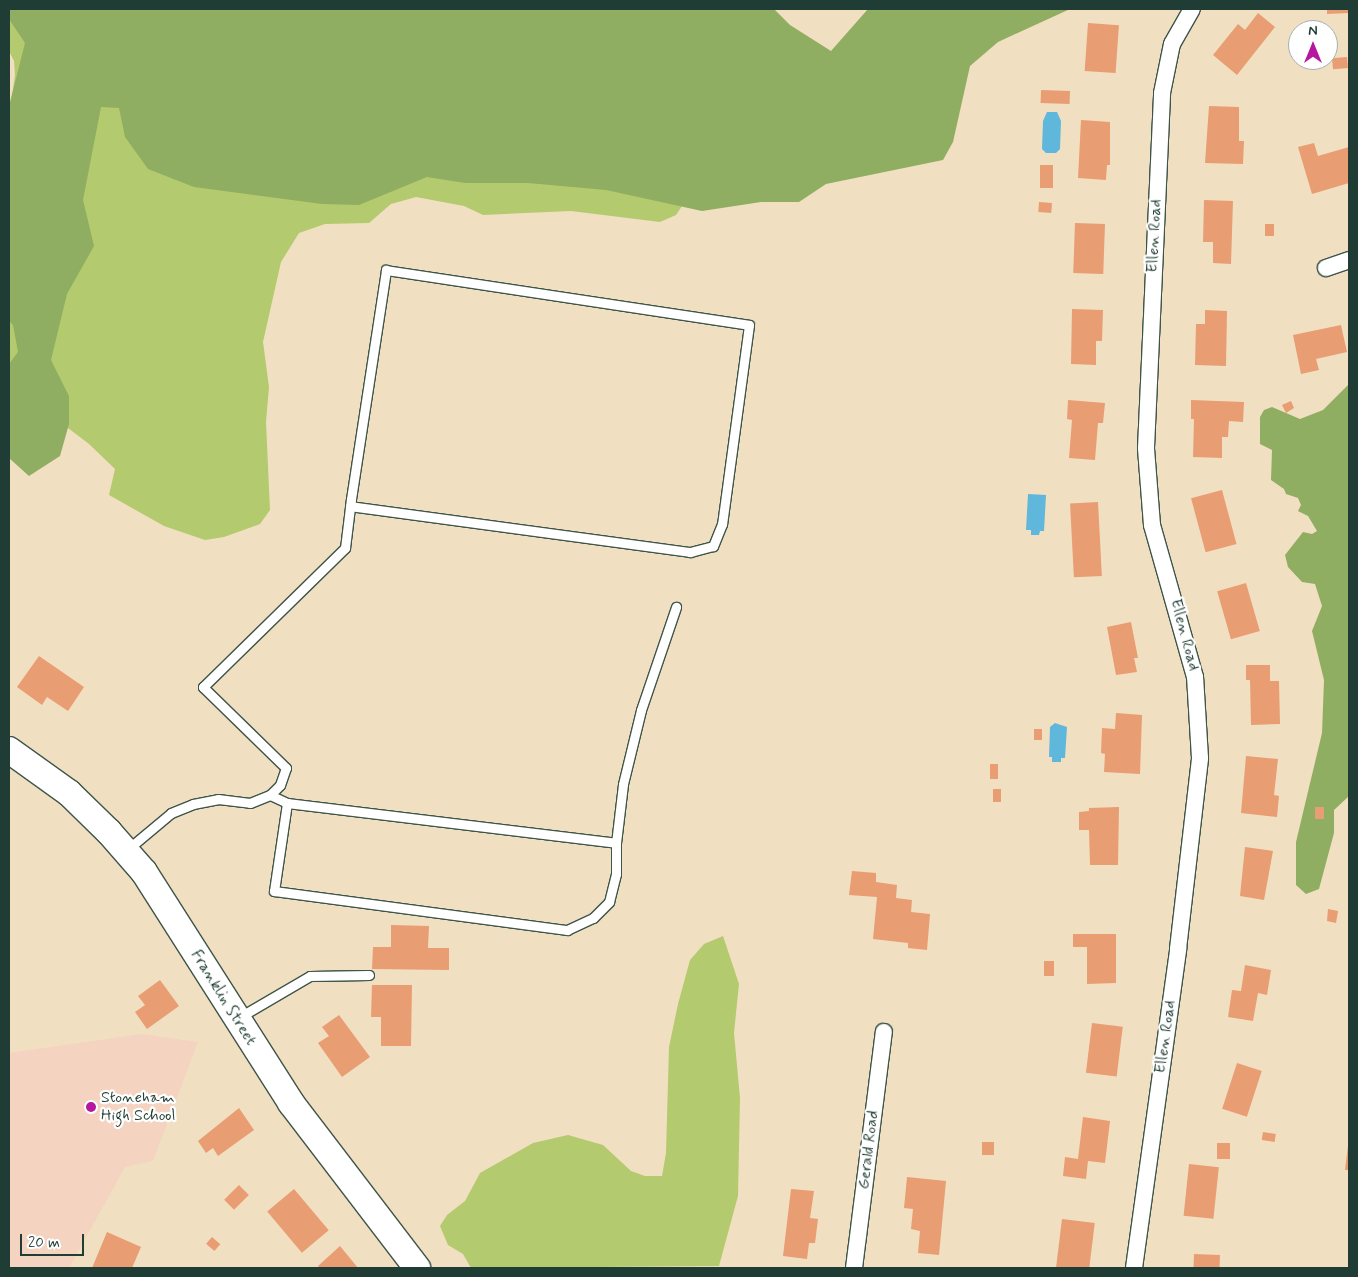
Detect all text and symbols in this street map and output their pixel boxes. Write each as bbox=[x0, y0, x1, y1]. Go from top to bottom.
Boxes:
north arrow bbox=[1288, 20, 1338, 70]
text: N bbox=[1308, 22, 1318, 40]
street label: Ellen Road bbox=[1143, 199, 1167, 273]
street label: Ellen Road bbox=[1165, 597, 1203, 673]
street label: Franklin Street bbox=[185, 946, 261, 1050]
street label: Ellen Road bbox=[1151, 999, 1181, 1075]
place label: Stoneham High School bbox=[101, 1088, 176, 1126]
marker: Stoneham High School bbox=[85, 1101, 97, 1113]
street label: Gerald Road bbox=[855, 1109, 883, 1191]
scale bar bbox=[22, 1224, 86, 1256]
text: 20 m bbox=[28, 1233, 60, 1253]

